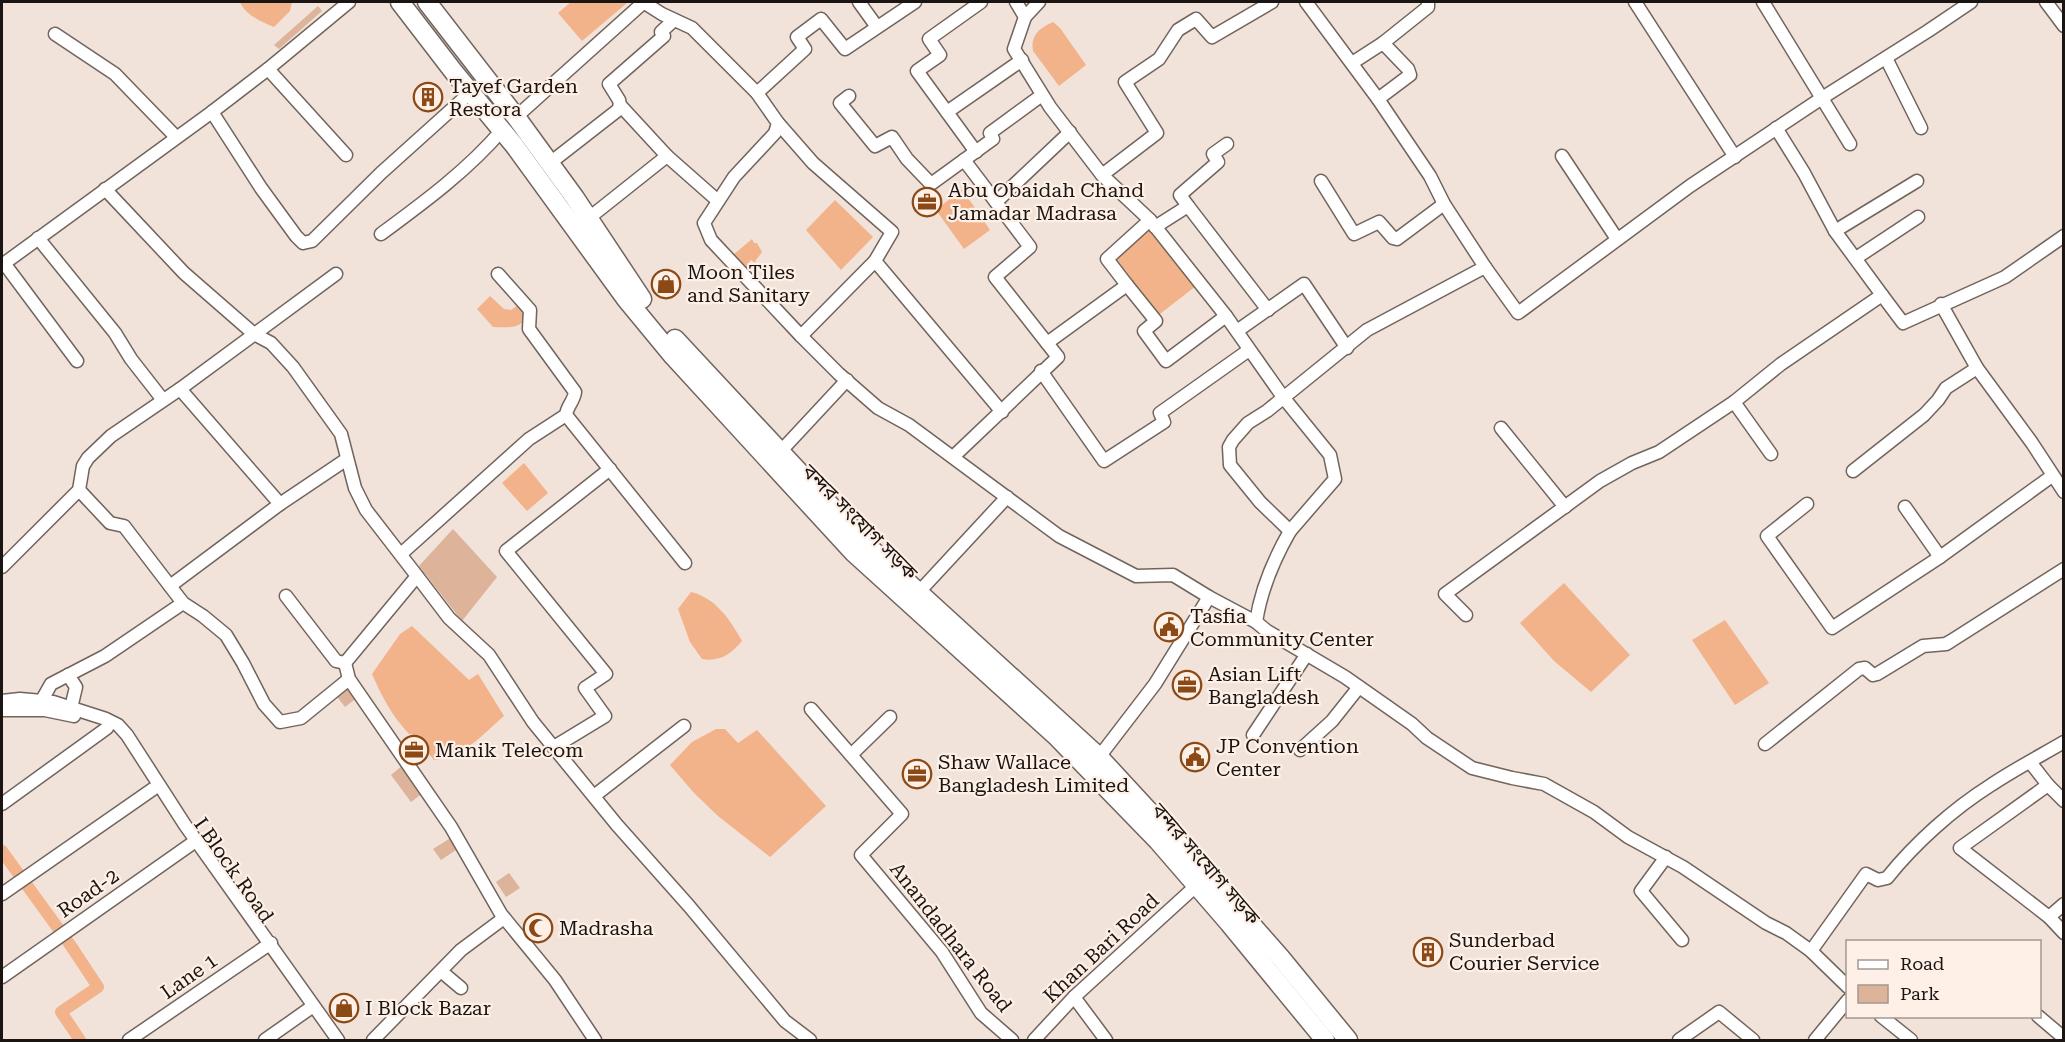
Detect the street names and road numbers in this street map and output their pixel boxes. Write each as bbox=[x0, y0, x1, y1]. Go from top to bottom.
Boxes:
street label: বন্দর সংযোগ সড়ক bbox=[797, 459, 923, 585]
street label: বন্দর সংযোগ সড়ক bbox=[1146, 798, 1266, 930]
street label: I Block Road bbox=[189, 813, 279, 927]
street label: Anandadhara Road bbox=[885, 857, 1017, 1017]
street label: Road-2 bbox=[53, 863, 123, 923]
street label: Khan Bari Road bbox=[1038, 888, 1164, 1008]
street label: Lane 1 bbox=[156, 948, 222, 1004]

